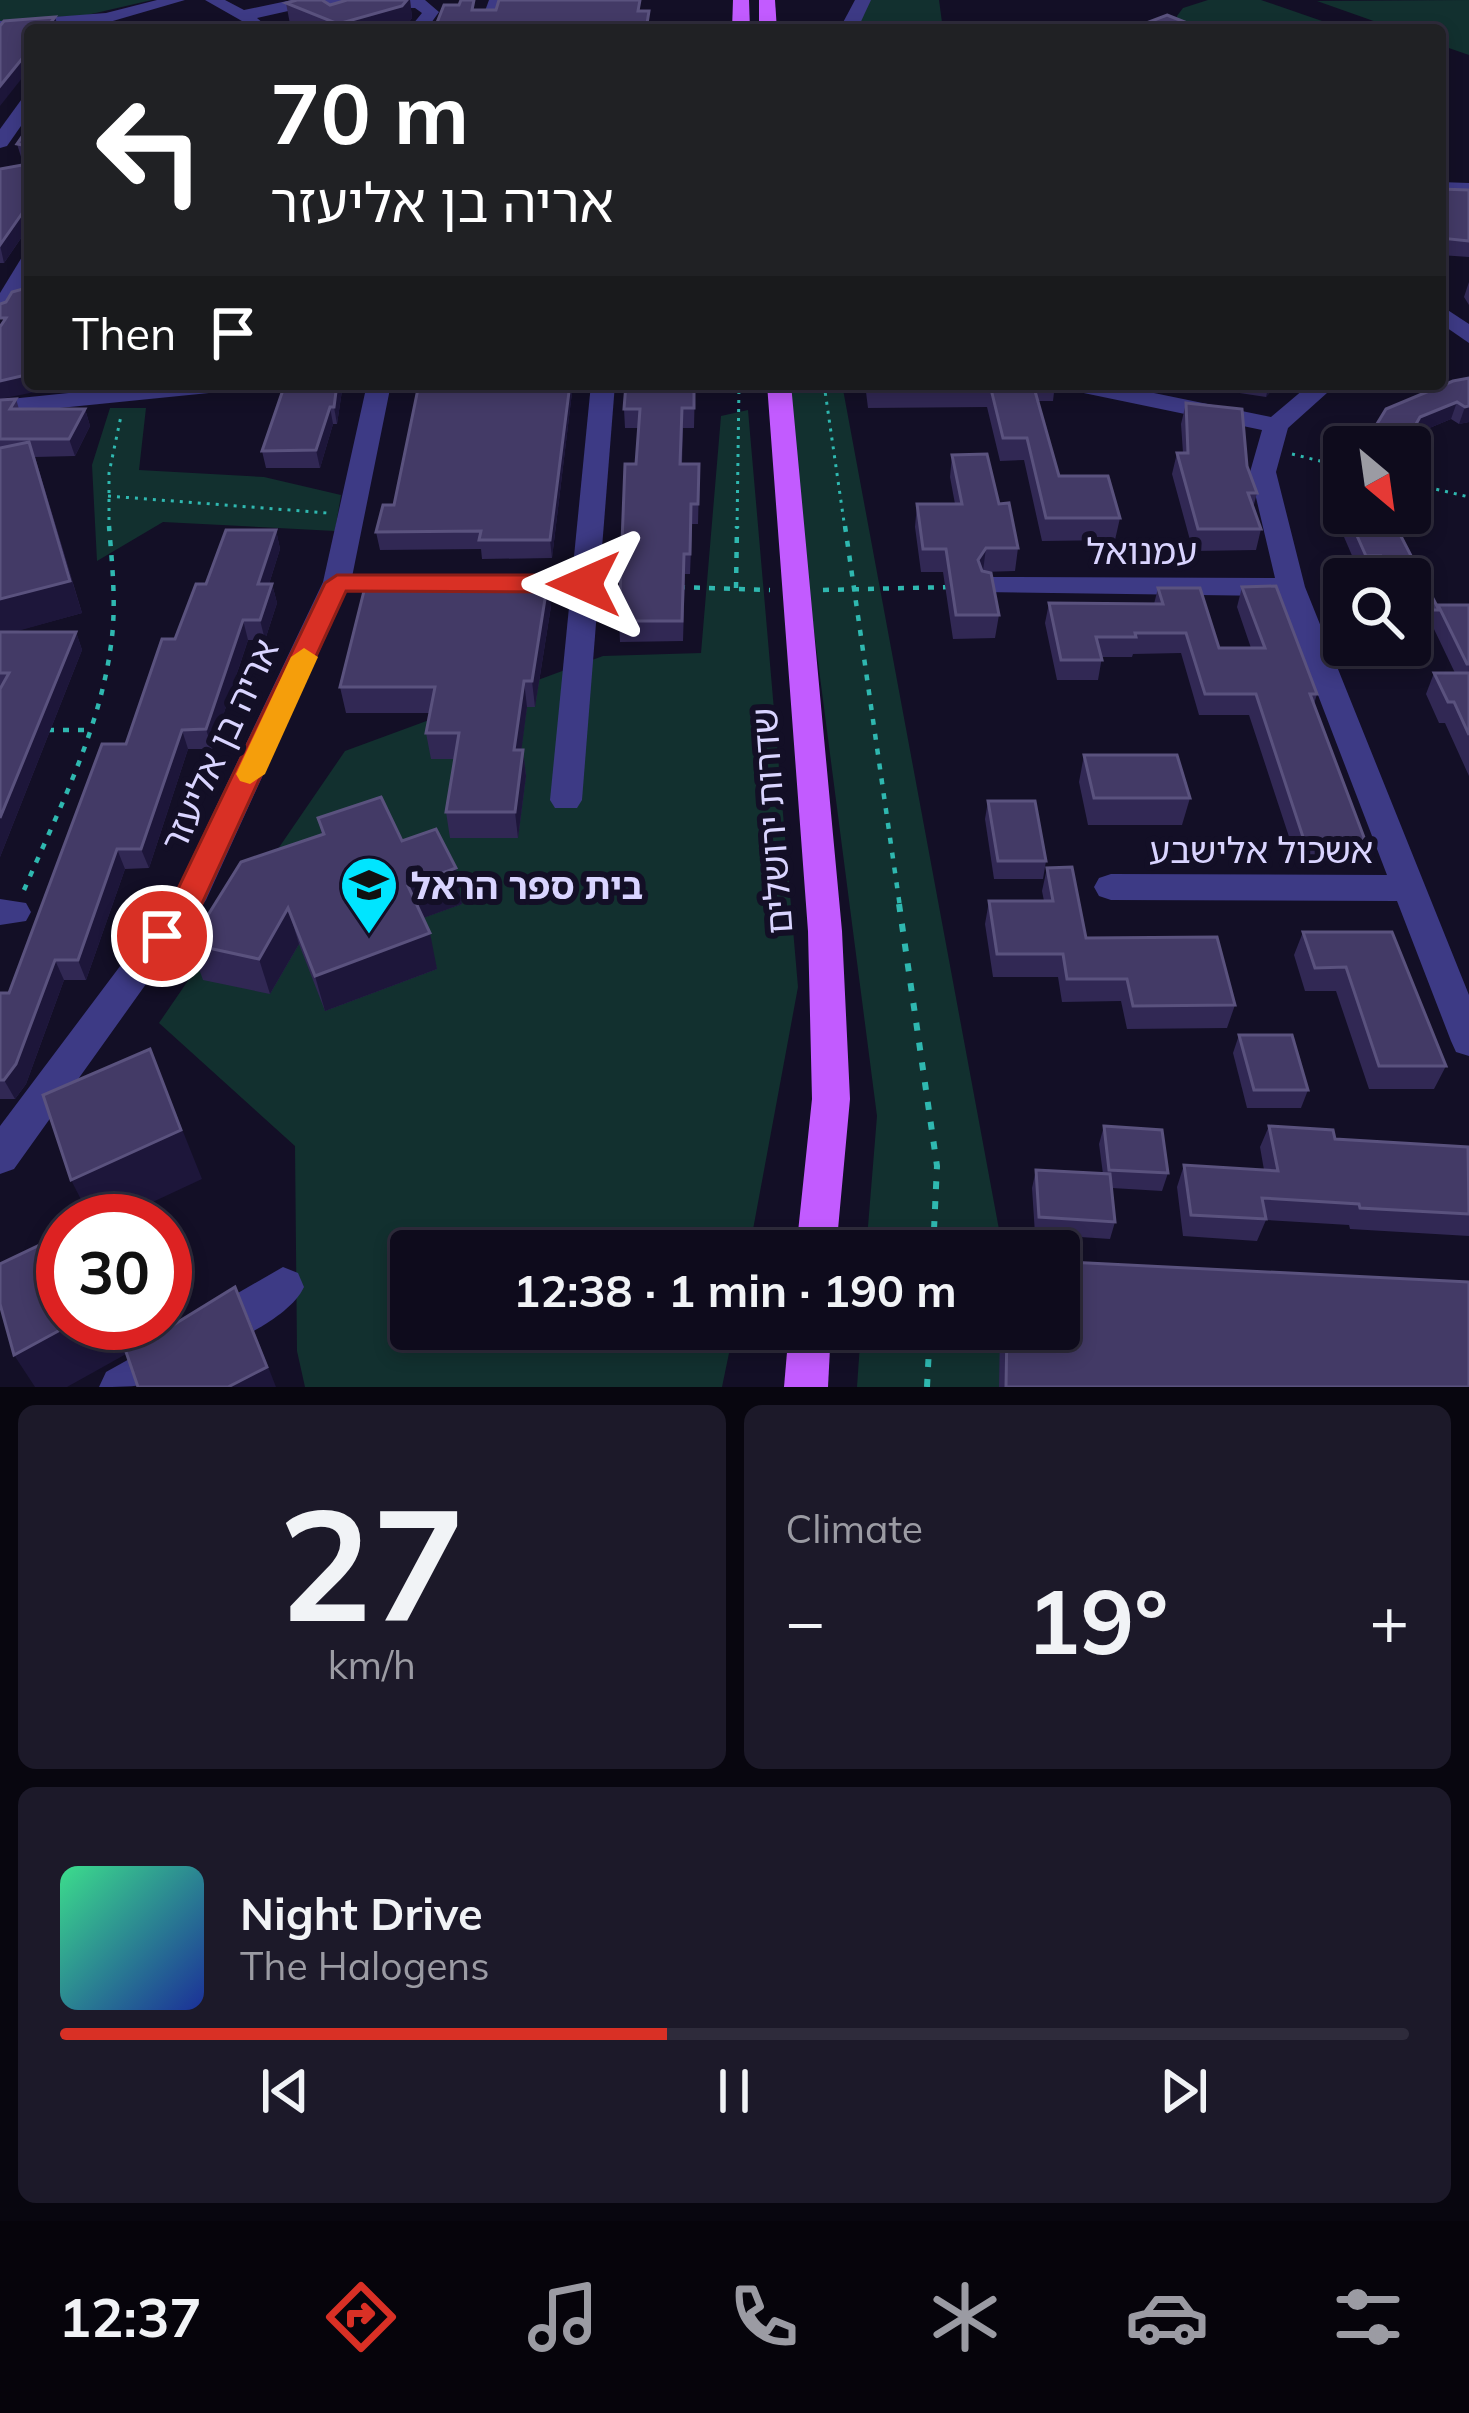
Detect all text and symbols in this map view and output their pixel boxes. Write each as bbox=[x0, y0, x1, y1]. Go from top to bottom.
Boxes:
text: 70 m bbox=[270, 60, 469, 165]
icon: left bbox=[72, 72, 228, 228]
text: אריה בן אליעזר bbox=[270, 168, 614, 236]
icon: arrive bbox=[200, 300, 266, 366]
text: Then bbox=[72, 305, 176, 361]
north arrow bbox=[1323, 426, 1431, 534]
map controls bbox=[1323, 426, 1431, 666]
position arrow bbox=[521, 521, 647, 647]
street label: עמנואל bbox=[1087, 528, 1197, 573]
button: search bbox=[1323, 558, 1431, 666]
street label: אריה בן אליעזר bbox=[150, 632, 288, 858]
street label: שדרות ירושלים bbox=[741, 706, 801, 936]
street label: אשכול אלישבע bbox=[1149, 827, 1373, 872]
school or university icon: בית ספר הראל bbox=[338, 854, 400, 936]
place label: בית ספר הראל bbox=[411, 863, 643, 908]
pin bbox=[111, 885, 213, 987]
icon: arrive bbox=[129, 903, 195, 969]
speed limit sign: 30 bbox=[36, 1194, 192, 1350]
text: 12:38 · 1 min · 190 m bbox=[513, 1262, 957, 1318]
text: 27 bbox=[278, 1464, 465, 1660]
text: Climate bbox=[786, 1504, 923, 1553]
text: 19° bbox=[1026, 1564, 1168, 1677]
text: − bbox=[786, 1579, 825, 1662]
text: + bbox=[1369, 1579, 1409, 1662]
text: km/h bbox=[328, 1640, 416, 1689]
text: Night Drive bbox=[240, 1885, 483, 1941]
text: The Halogens bbox=[240, 1941, 490, 1990]
icon: previous bbox=[252, 2058, 318, 2124]
icon: pause bbox=[701, 2058, 767, 2124]
icon: next bbox=[1151, 2058, 1217, 2124]
icon: directions bbox=[319, 2275, 403, 2359]
icon: music bbox=[521, 2275, 605, 2359]
icon: phone bbox=[722, 2275, 806, 2359]
icon: climate bbox=[923, 2275, 1007, 2359]
icon: car bbox=[1125, 2275, 1209, 2359]
icon: filters bbox=[1326, 2275, 1410, 2359]
text: 12:37 bbox=[59, 2283, 202, 2351]

